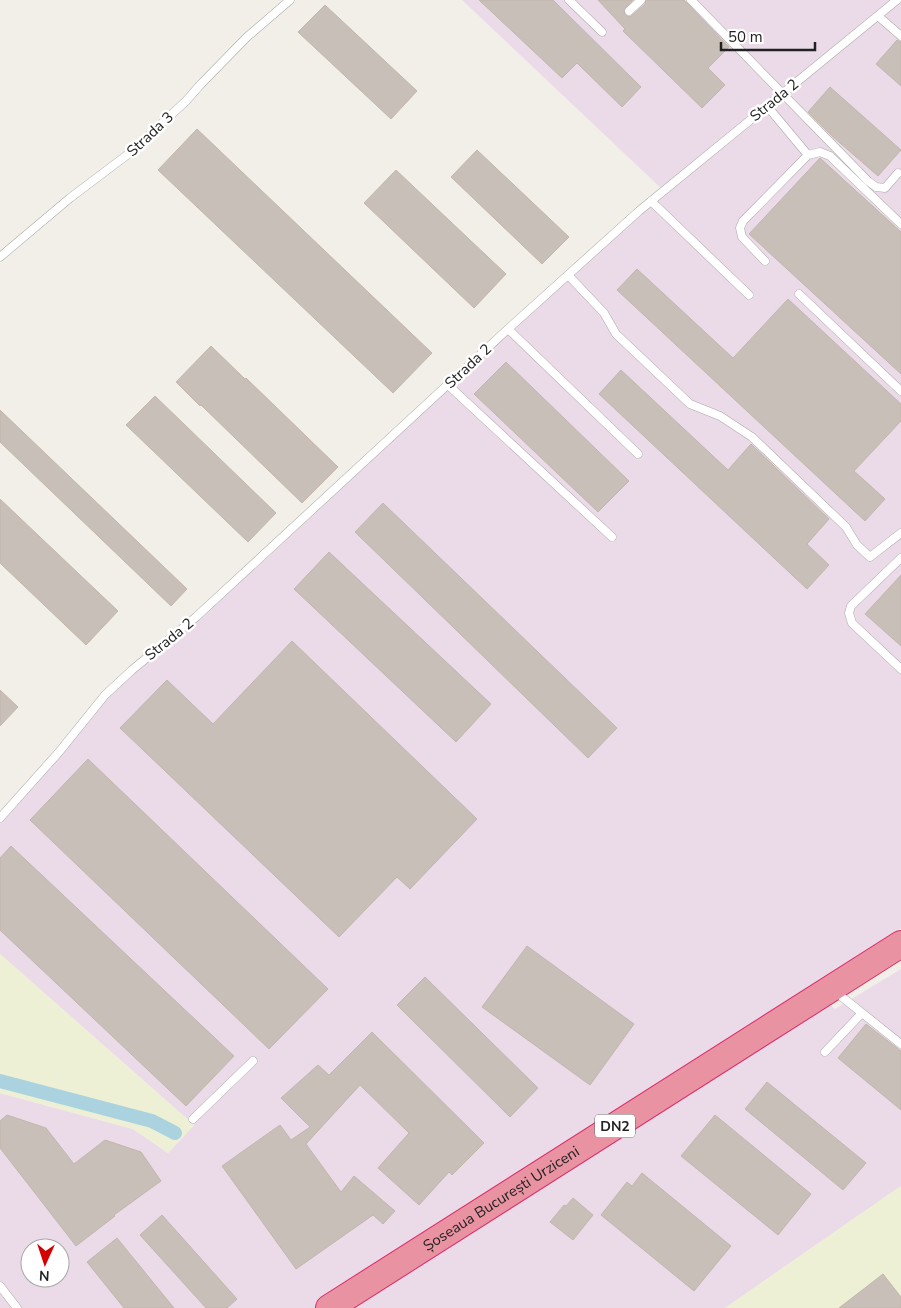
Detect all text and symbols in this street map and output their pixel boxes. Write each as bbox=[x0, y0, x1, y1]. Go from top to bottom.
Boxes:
scale bar bbox=[721, 20, 815, 52]
text: 50 m bbox=[728, 27, 763, 47]
street label: Strada 2 bbox=[745, 74, 803, 126]
street label: Strada 3 bbox=[122, 107, 178, 161]
street label: Strada 2 bbox=[440, 339, 496, 393]
street label: Strada 2 bbox=[140, 613, 198, 665]
road number: DN2 bbox=[595, 1114, 635, 1138]
street label: Șoseaua București Urziceni bbox=[419, 1141, 583, 1256]
north arrow bbox=[20, 1238, 70, 1288]
text: N bbox=[39, 1266, 50, 1285]

